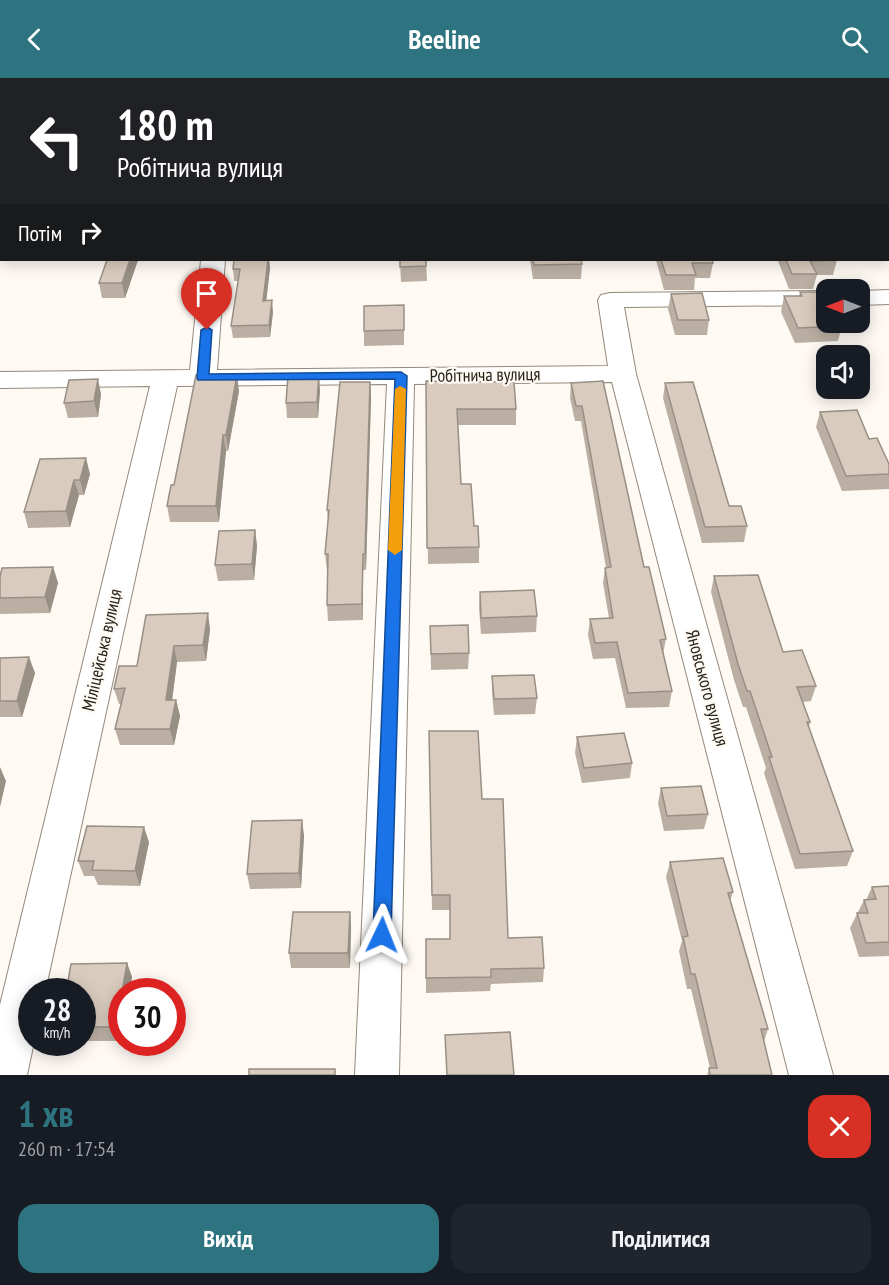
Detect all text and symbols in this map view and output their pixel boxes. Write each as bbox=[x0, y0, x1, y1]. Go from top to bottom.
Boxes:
text: Beeline bbox=[408, 22, 481, 56]
icon: back bbox=[18, 23, 51, 56]
icon: search bbox=[838, 23, 871, 56]
text: 180 m bbox=[117, 97, 214, 152]
icon: left bbox=[18, 102, 96, 180]
text: Робітнича вулиця bbox=[117, 150, 283, 184]
icon: right bbox=[74, 216, 107, 249]
text: Потім bbox=[18, 219, 62, 247]
pin bbox=[181, 268, 232, 330]
icon: arrive bbox=[190, 277, 223, 310]
north arrow bbox=[816, 279, 870, 333]
map controls bbox=[816, 279, 870, 399]
button: sound bbox=[816, 345, 870, 399]
street label: Робітнича вулиця bbox=[429, 362, 541, 387]
street label: Міліцейська вулиця bbox=[76, 586, 127, 713]
street label: Яновського вулиця bbox=[681, 627, 734, 749]
position arrow bbox=[350, 903, 414, 967]
speed limit sign: 30 bbox=[108, 978, 186, 1056]
text: 28 bbox=[43, 990, 71, 1029]
text: km/h bbox=[44, 1023, 70, 1042]
text: 1 хв bbox=[18, 1090, 73, 1137]
button: close bbox=[808, 1095, 871, 1158]
text: 260 m · 17:54 bbox=[18, 1136, 115, 1162]
button: Вихід bbox=[18, 1204, 439, 1273]
button: Поділитися bbox=[451, 1204, 871, 1273]

